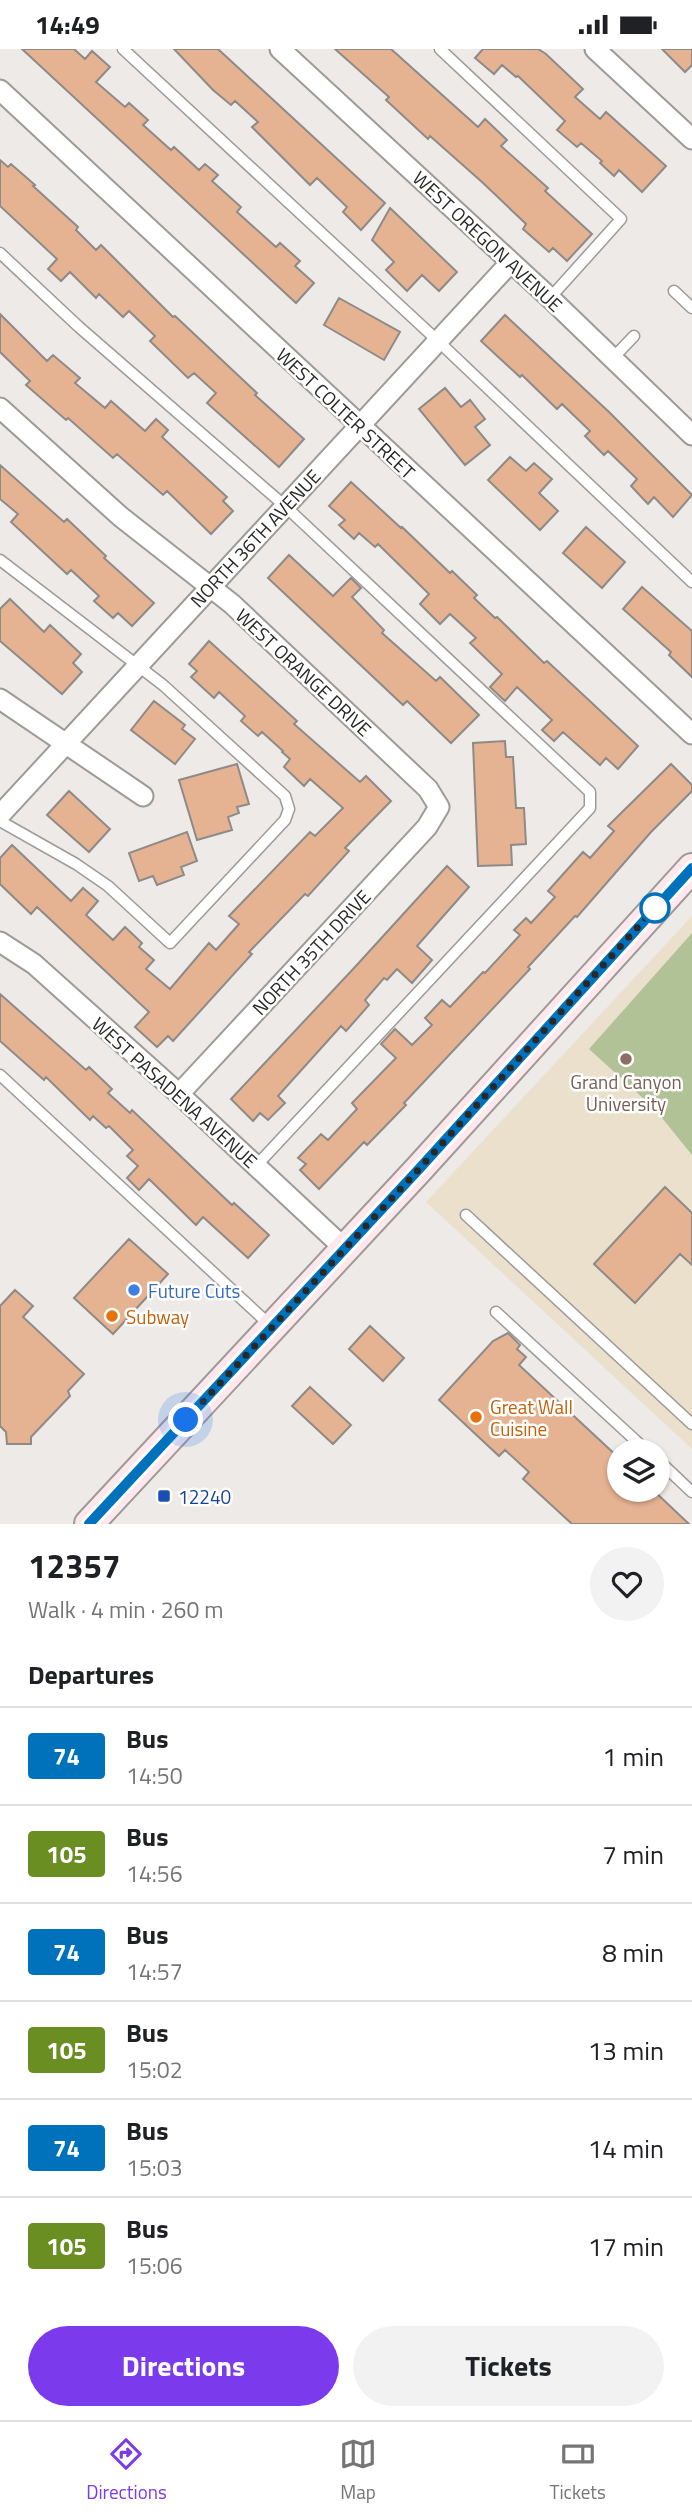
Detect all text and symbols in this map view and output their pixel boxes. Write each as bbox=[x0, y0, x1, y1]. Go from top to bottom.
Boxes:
text: 14:49 bbox=[35, 5, 100, 44]
street label: WEST OREGON AVENUE bbox=[407, 164, 569, 318]
street label: WEST COLTER STREET bbox=[270, 341, 422, 485]
street label: NORTH 36TH AVENUE bbox=[183, 462, 327, 614]
street label: WEST ORANGE DRIVE bbox=[230, 601, 378, 743]
street label: NORTH 35TH DRIVE bbox=[245, 883, 377, 1021]
unlabelled marker bbox=[640, 893, 670, 923]
street label: WEST PASADENA AVENUE bbox=[86, 1010, 264, 1174]
marker: Grand Canyon University bbox=[618, 1051, 634, 1067]
place label: Grand Canyon University bbox=[570, 1067, 682, 1118]
place label: Future Cuts bbox=[148, 1276, 241, 1305]
marker: Future Cuts bbox=[126, 1282, 142, 1298]
place label: Subway bbox=[126, 1302, 189, 1331]
marker: Subway bbox=[104, 1308, 120, 1324]
place label: Great Wall Cuisine bbox=[490, 1392, 573, 1443]
your location bbox=[168, 1402, 203, 1437]
marker: Great Wall Cuisine bbox=[468, 1409, 484, 1425]
map controls bbox=[607, 1439, 670, 1502]
button: layers bbox=[607, 1439, 670, 1502]
place label: 12240 bbox=[178, 1482, 231, 1511]
marker: 12240 bbox=[156, 1488, 172, 1504]
text: 12357 bbox=[28, 1541, 120, 1591]
button: heart bbox=[590, 1547, 664, 1621]
text: Walk · 4 min · 260 m bbox=[28, 1592, 224, 1627]
text: Departures bbox=[28, 1655, 154, 1694]
text: Bus bbox=[126, 1719, 168, 1758]
text: 1 min bbox=[602, 1737, 664, 1776]
text: 74 bbox=[53, 1738, 80, 1774]
text: 14:50 bbox=[126, 1758, 183, 1793]
text: Bus bbox=[126, 1817, 168, 1856]
text: 7 min bbox=[602, 1835, 664, 1874]
text: 105 bbox=[46, 1836, 87, 1872]
text: 14:56 bbox=[126, 1856, 183, 1891]
text: Bus bbox=[126, 1915, 168, 1954]
text: 8 min bbox=[602, 1933, 664, 1972]
text: 74 bbox=[53, 1934, 80, 1970]
text: 14:57 bbox=[126, 1954, 183, 1989]
text: Bus bbox=[126, 2013, 168, 2052]
text: 13 min bbox=[588, 2031, 664, 2070]
text: 105 bbox=[46, 2032, 87, 2068]
text: 15:02 bbox=[126, 2052, 183, 2087]
text: Bus bbox=[126, 2111, 168, 2150]
text: 14 min bbox=[588, 2129, 664, 2168]
text: 74 bbox=[53, 2130, 80, 2166]
text: 15:03 bbox=[126, 2150, 183, 2185]
text: Bus bbox=[126, 2209, 168, 2248]
text: 17 min bbox=[588, 2227, 664, 2266]
text: 105 bbox=[46, 2228, 87, 2264]
text: 15:06 bbox=[126, 2248, 183, 2283]
button: Directions bbox=[28, 2326, 339, 2406]
button: Tickets bbox=[353, 2326, 664, 2406]
tab: Directions bbox=[86, 2435, 167, 2506]
tab: Map bbox=[339, 2435, 377, 2506]
tab: Tickets bbox=[549, 2435, 606, 2506]

